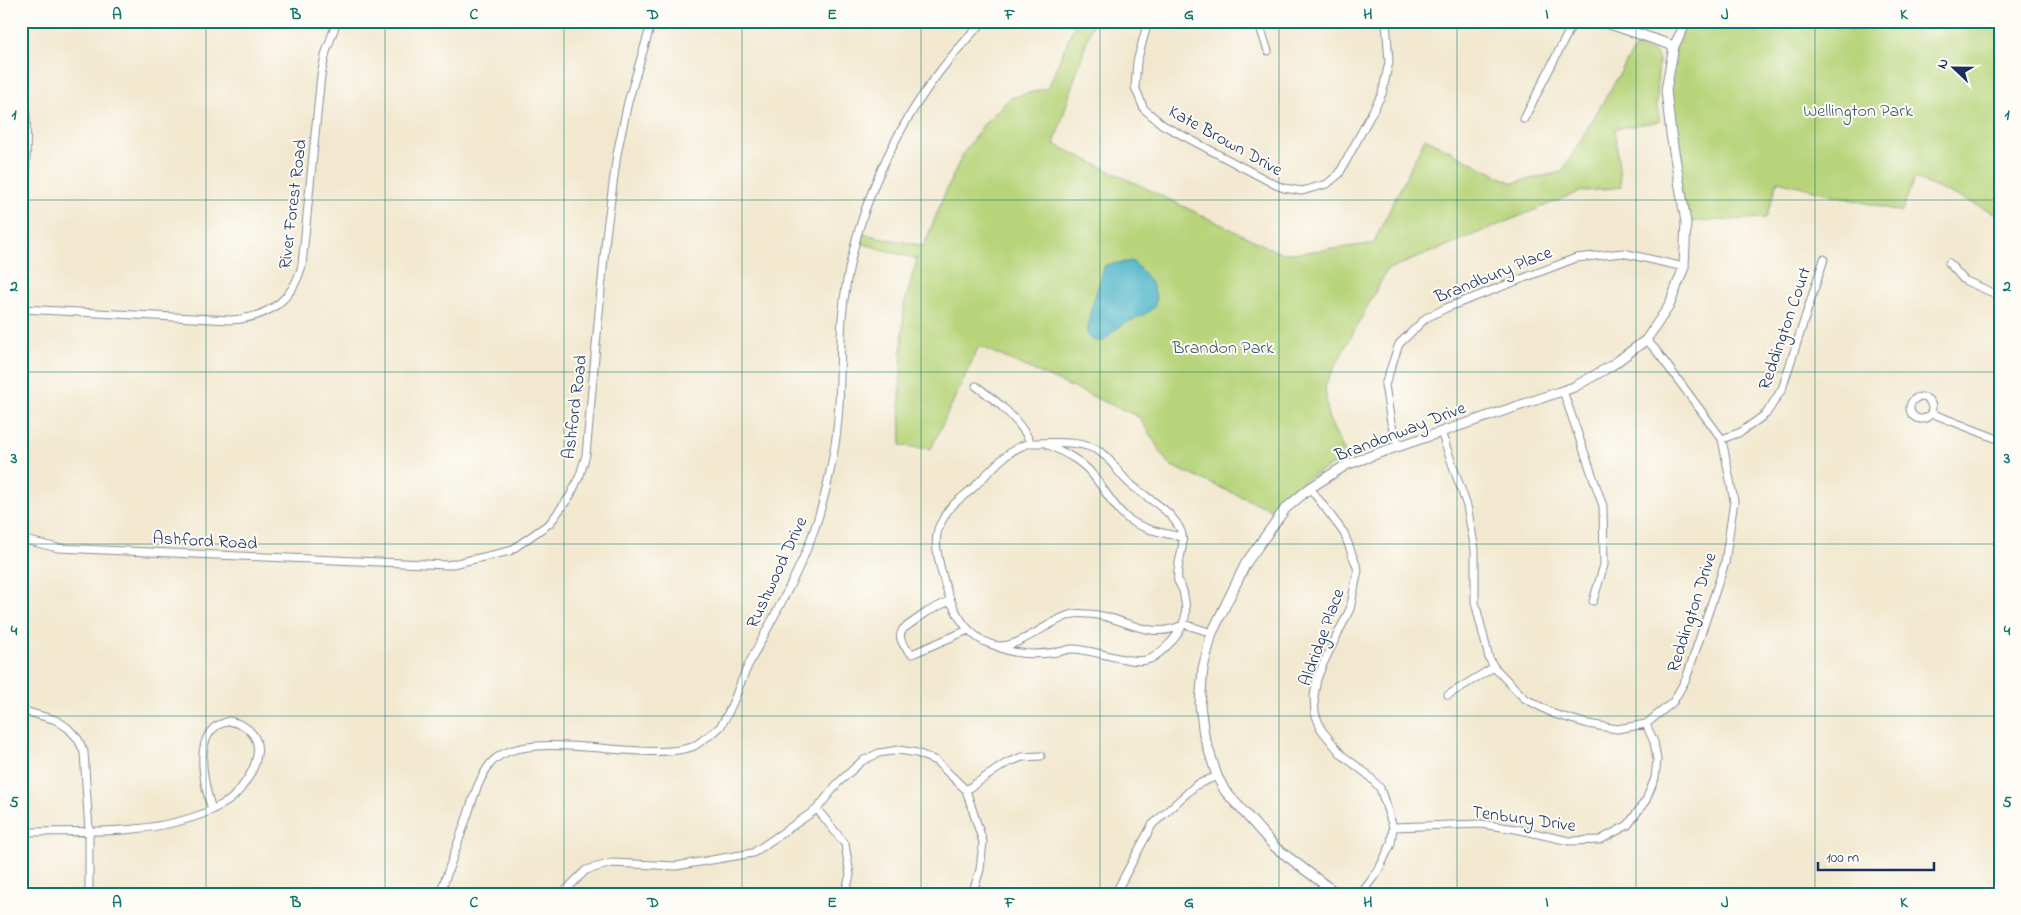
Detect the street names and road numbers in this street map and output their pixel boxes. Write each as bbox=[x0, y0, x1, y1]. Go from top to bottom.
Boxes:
street label: Kate Brown Drive bbox=[1163, 100, 1288, 184]
street label: River Forest Road bbox=[273, 138, 315, 271]
street label: Brandbury Place bbox=[1430, 240, 1557, 312]
street label: Reddington Court bbox=[1753, 264, 1820, 394]
street label: Ashford Road bbox=[557, 354, 595, 461]
street label: Brandonway Drive bbox=[1331, 396, 1471, 470]
street label: Rushwood Drive bbox=[741, 512, 815, 633]
street label: Ashford Road bbox=[152, 526, 258, 558]
street label: Reddington Drive bbox=[1661, 548, 1726, 676]
street label: Aldridge Place bbox=[1293, 584, 1354, 690]
street label: Tenbury Drive bbox=[1470, 800, 1578, 840]

